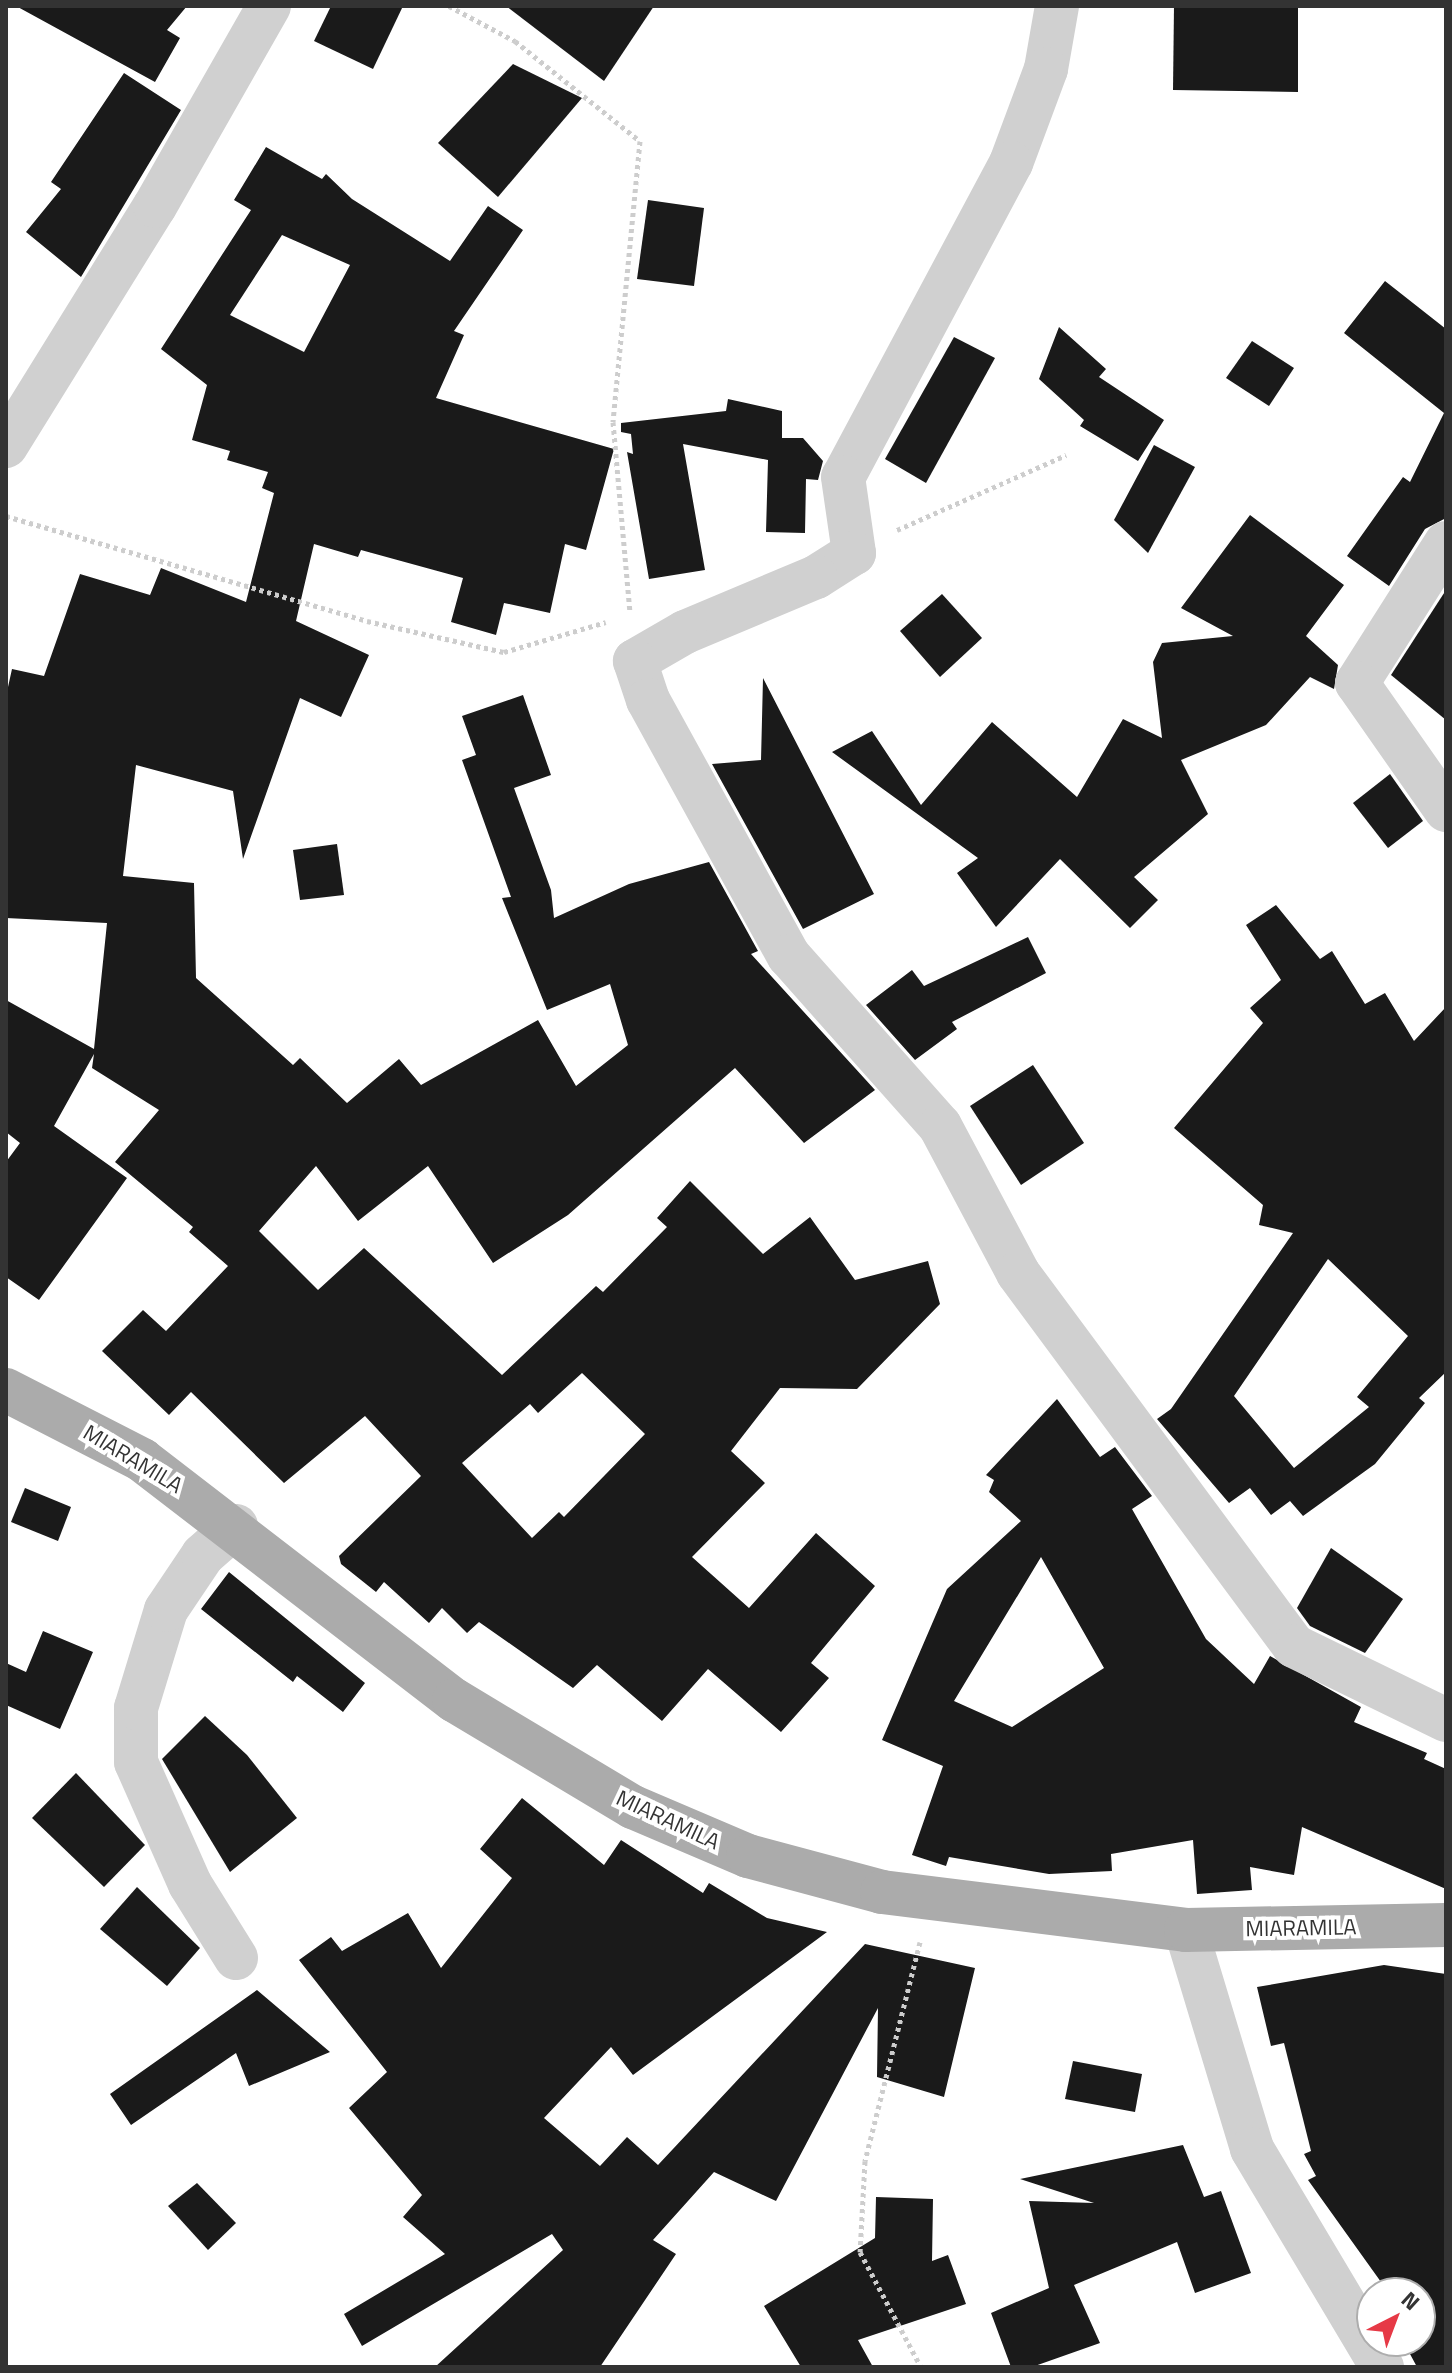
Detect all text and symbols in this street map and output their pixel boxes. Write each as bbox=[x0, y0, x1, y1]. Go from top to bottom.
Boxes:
street label: MIARAMILA bbox=[79, 1419, 187, 1499]
street label: MIARAMILA bbox=[612, 1785, 724, 1855]
street label: MIARAMILA bbox=[1245, 1914, 1357, 1942]
north arrow bbox=[1356, 2277, 1436, 2357]
text: N bbox=[1394, 2283, 1428, 2318]

